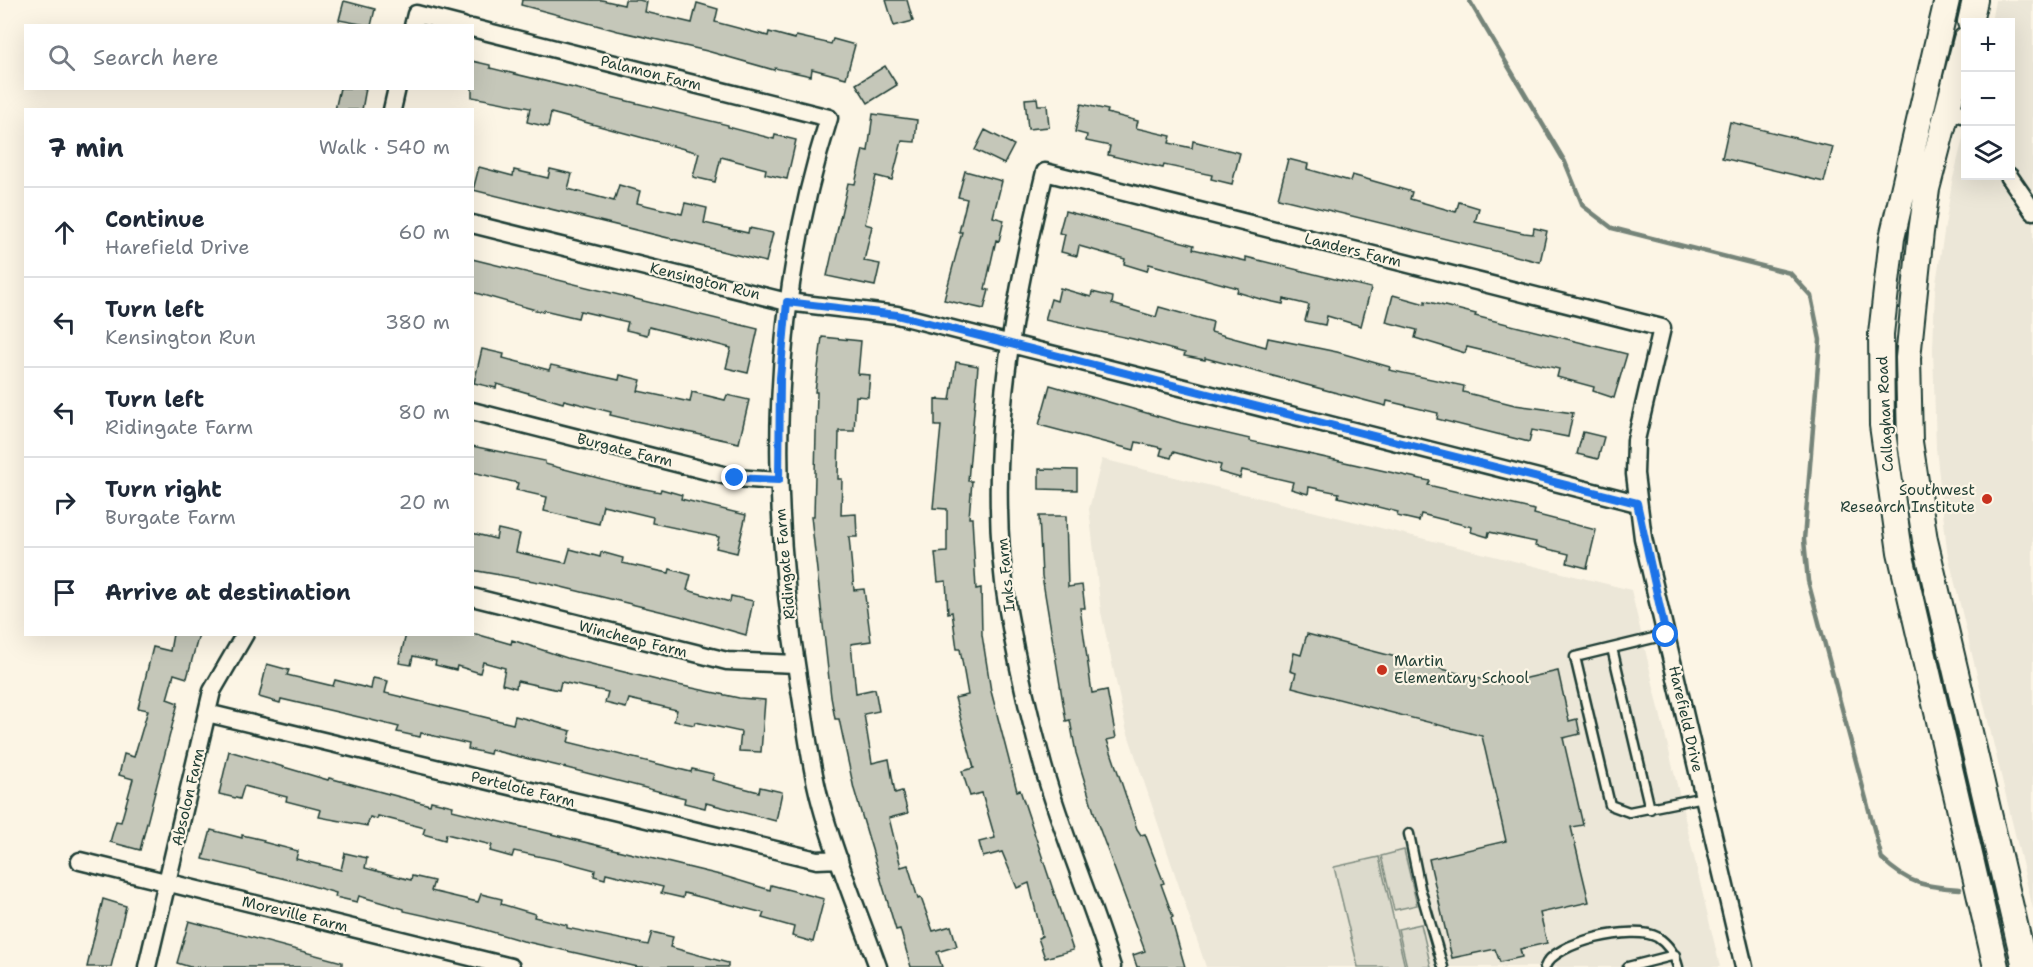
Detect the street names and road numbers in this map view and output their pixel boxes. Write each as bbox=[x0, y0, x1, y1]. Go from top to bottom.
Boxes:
street label: Palamon Farm bbox=[598, 51, 704, 95]
street label: Landers Farm bbox=[1302, 228, 1404, 272]
street label: Kensington Run bbox=[648, 258, 762, 304]
street label: Callaghan Road bbox=[1872, 355, 1898, 472]
street label: Burgate Farm bbox=[575, 428, 675, 472]
street label: Ridingate Farm bbox=[770, 508, 800, 620]
street label: Inks Farm bbox=[992, 537, 1020, 613]
street label: Wincheap Farm bbox=[577, 616, 690, 662]
street label: Harefield Drive bbox=[1664, 664, 1708, 774]
street label: Absolon Farm bbox=[167, 746, 209, 848]
street label: Pertelote Farm bbox=[469, 766, 577, 812]
street label: Moreville Farm bbox=[240, 891, 350, 937]

